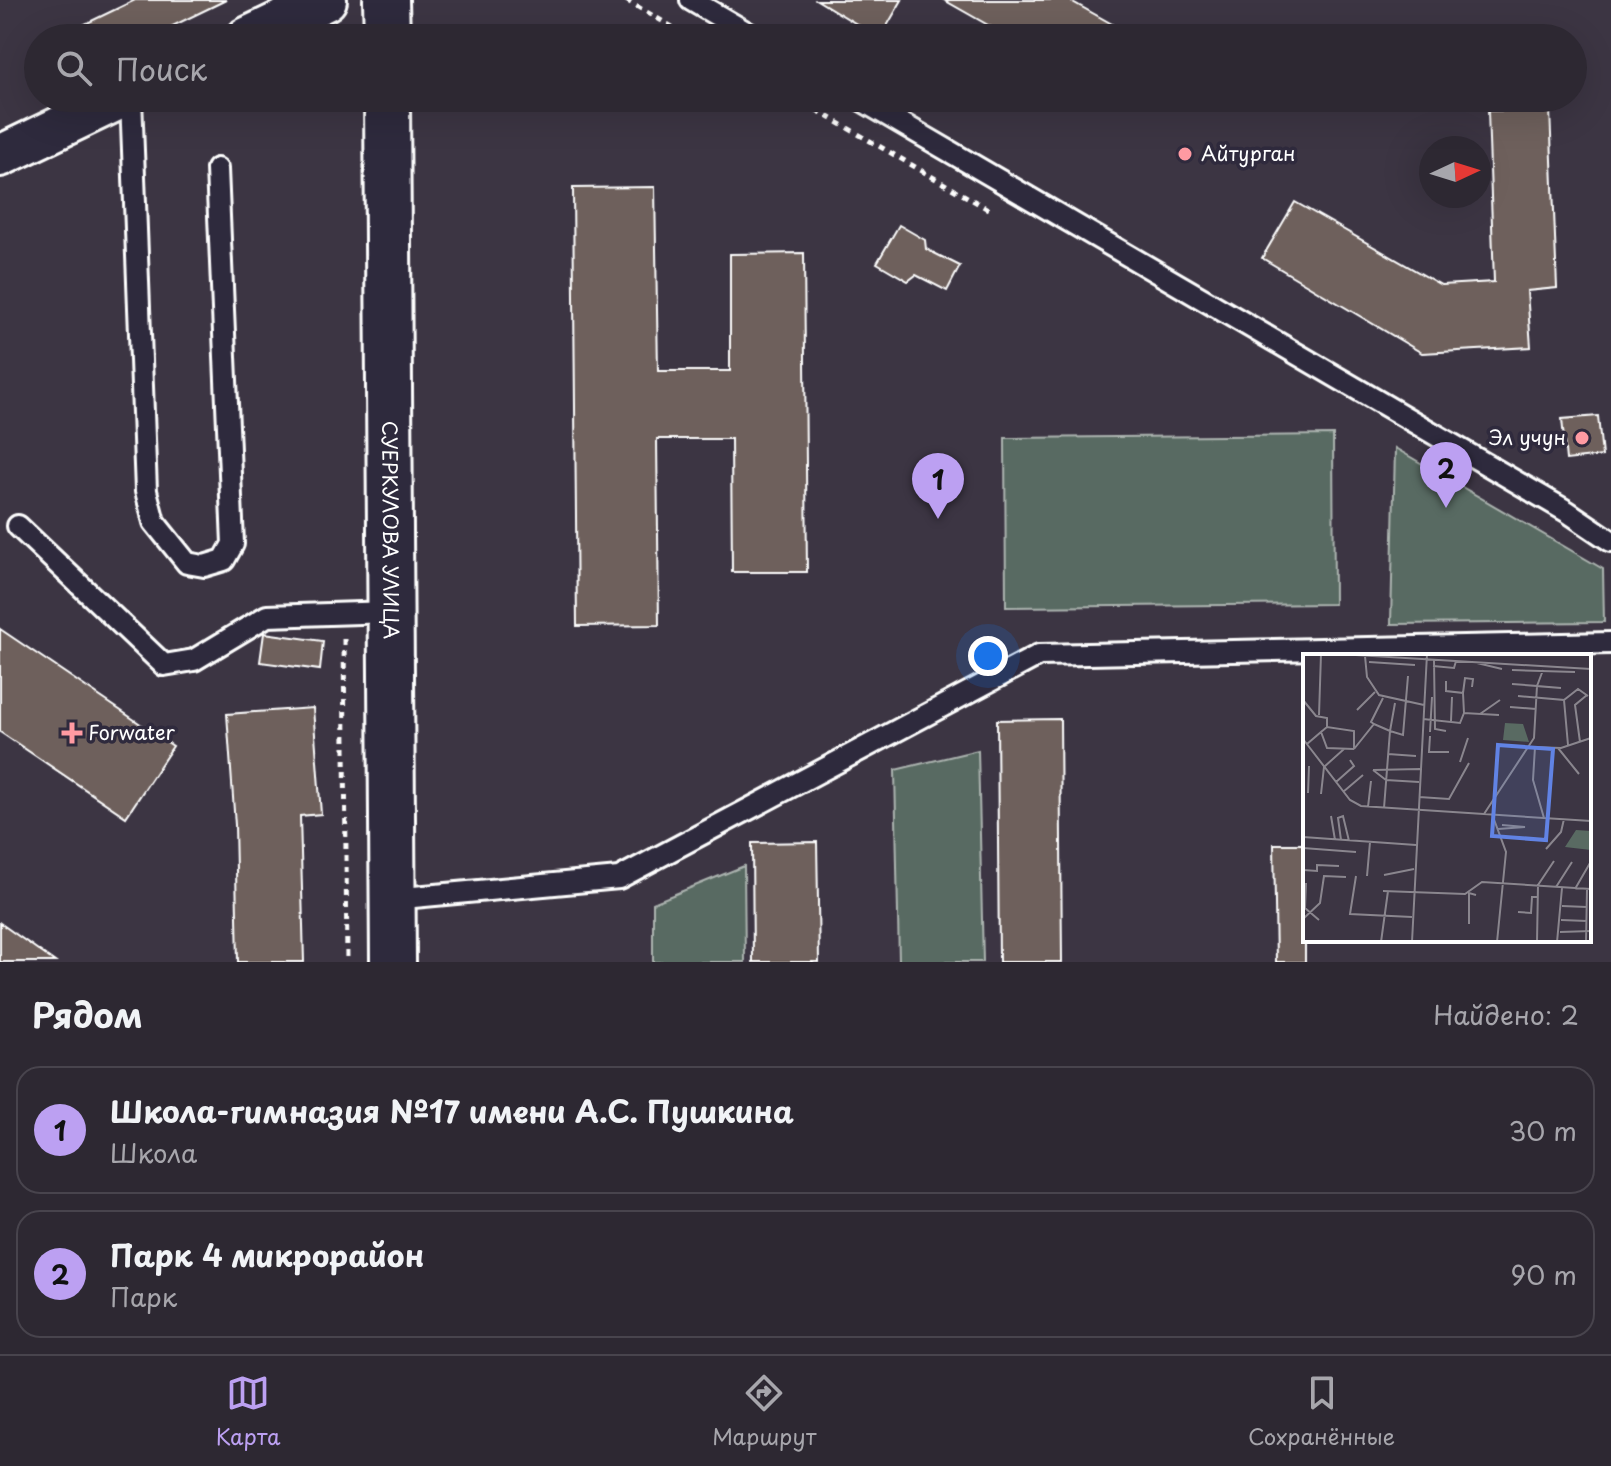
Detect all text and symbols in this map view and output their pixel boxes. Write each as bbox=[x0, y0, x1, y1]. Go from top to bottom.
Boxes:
search box bbox=[24, 24, 1587, 112]
icon: search bbox=[52, 46, 96, 90]
text: Поиск bbox=[116, 46, 207, 91]
north arrow bbox=[1419, 136, 1491, 208]
place label: Айтурган bbox=[1201, 138, 1295, 168]
marker: Айтурган bbox=[1176, 145, 1194, 163]
street label: СУЕРКУЛОВА УЛИЦА bbox=[375, 421, 407, 639]
place label: Эл учун bbox=[1489, 422, 1566, 452]
marker: Эл учун bbox=[1573, 429, 1591, 447]
pin: 2 bbox=[1420, 442, 1472, 508]
pin: 1 bbox=[912, 453, 964, 519]
your location bbox=[968, 636, 1008, 676]
inset map bbox=[1303, 654, 1591, 942]
place label: Forwater bbox=[88, 717, 176, 747]
marker: Forwater bbox=[63, 724, 81, 742]
text: Рядом bbox=[32, 988, 143, 1040]
text: Найдено: 2 bbox=[1433, 995, 1579, 1034]
text: Школа-гимназия №17 имени А.С. Пушкина bbox=[110, 1088, 794, 1133]
text: 1 bbox=[54, 1111, 66, 1150]
text: 30 m bbox=[1509, 1111, 1577, 1150]
text: Школа bbox=[110, 1133, 197, 1172]
text: Парк 4 микрорайон bbox=[110, 1232, 424, 1277]
text: 2 bbox=[51, 1255, 69, 1294]
text: 90 m bbox=[1510, 1255, 1577, 1294]
text: Парк bbox=[110, 1277, 177, 1316]
tab: Карта bbox=[216, 1371, 280, 1452]
tab: Маршрут bbox=[712, 1371, 816, 1452]
tab: Сохранённые bbox=[1248, 1371, 1395, 1452]

